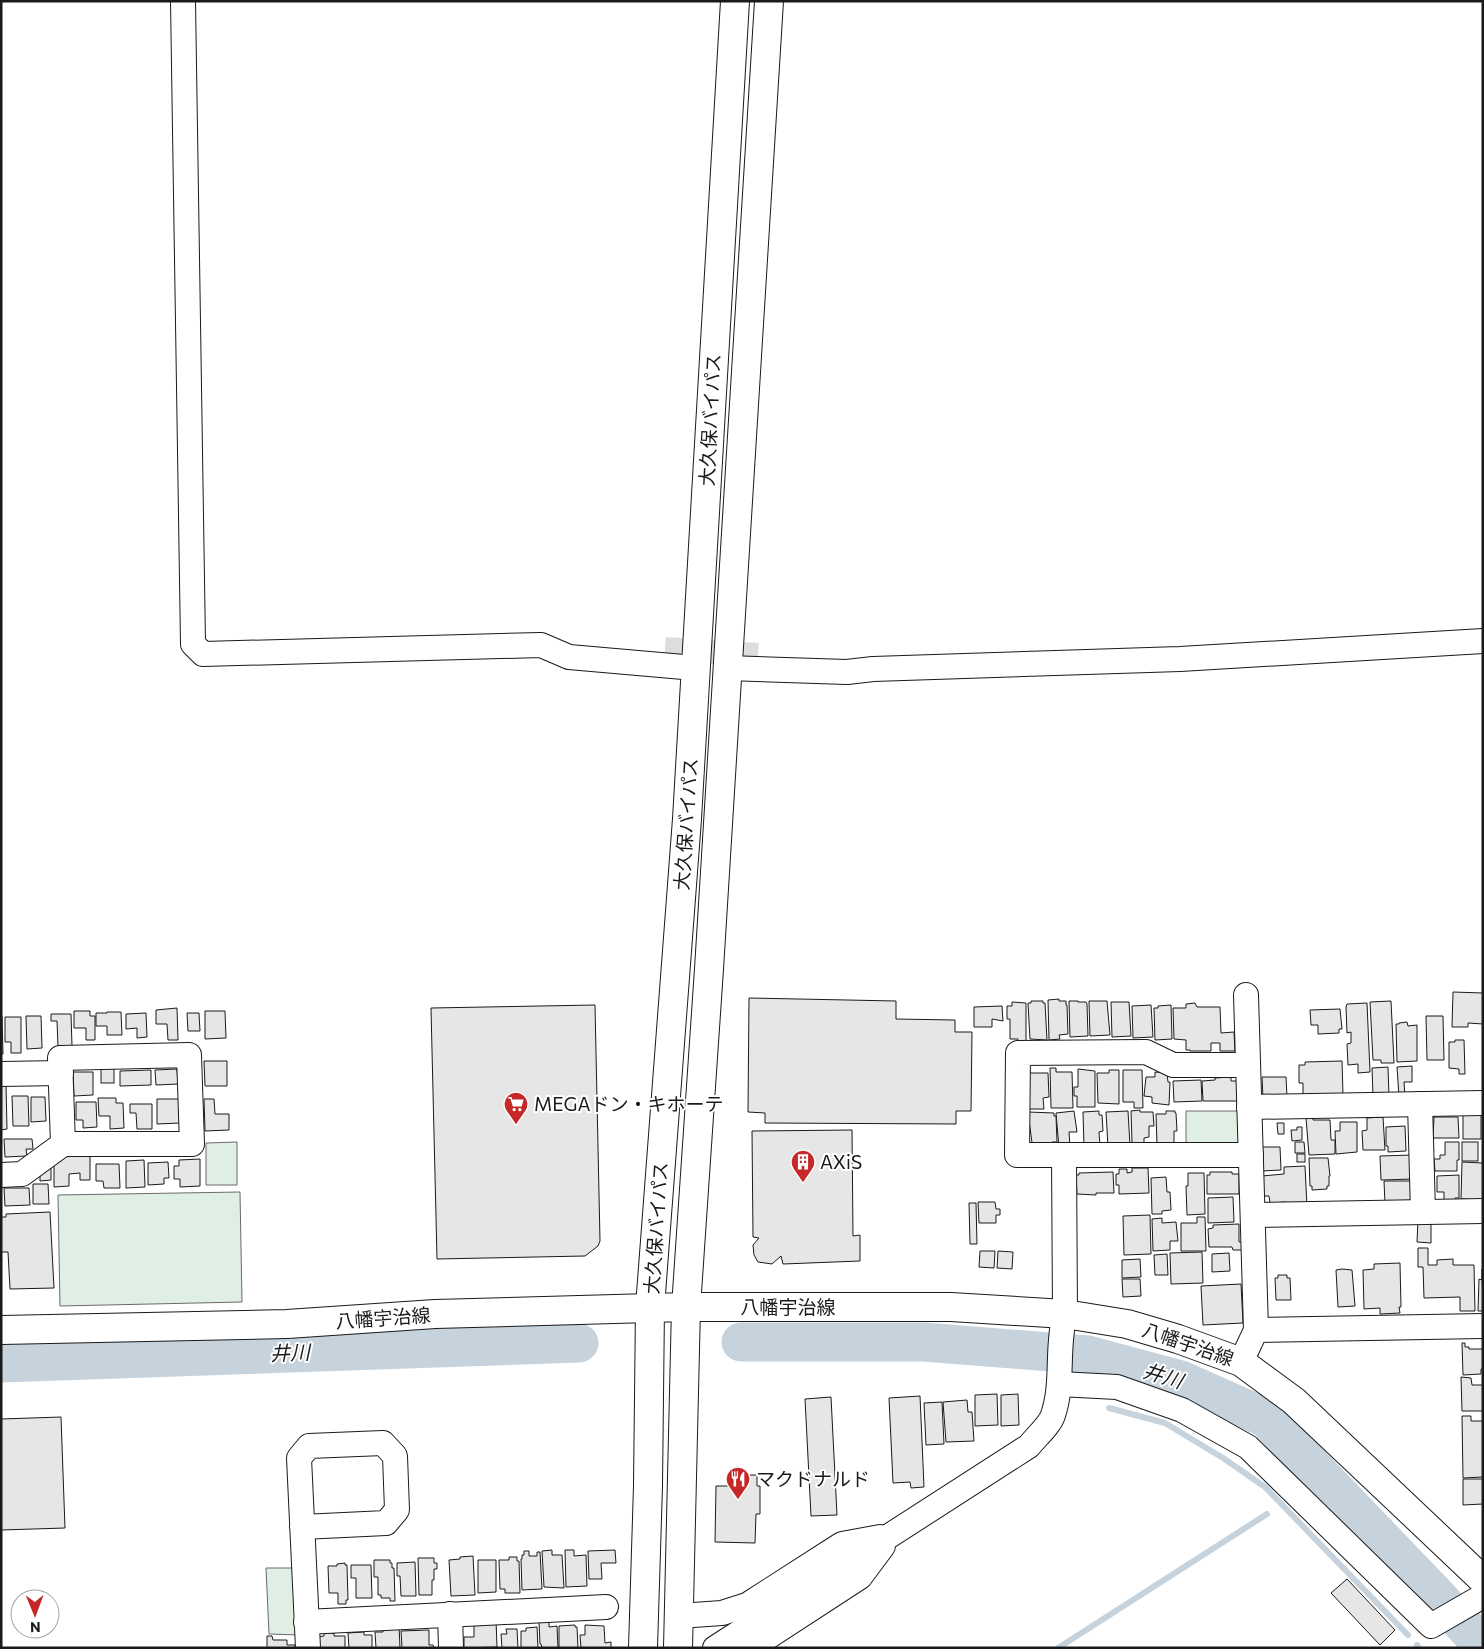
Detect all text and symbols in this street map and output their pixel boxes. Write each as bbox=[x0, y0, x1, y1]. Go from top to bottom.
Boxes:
street label: 大久保バイパス bbox=[695, 353, 724, 487]
street label: 大久保バイパス bbox=[669, 757, 702, 891]
supermarket icon: MEGAドン・キホーテ bbox=[503, 1091, 529, 1125]
place label: MEGAドン・キホーテ bbox=[534, 1092, 724, 1115]
building icon: AXiS bbox=[790, 1149, 816, 1183]
place label: AXiS bbox=[820, 1150, 862, 1173]
street label: 大久保バイパス bbox=[639, 1161, 672, 1295]
street label: 八幡宇治線 bbox=[740, 1295, 836, 1318]
street label: 八幡宇治線 bbox=[335, 1303, 431, 1332]
street label: 八幡宇治線 bbox=[1139, 1317, 1237, 1370]
water label: 井川 bbox=[270, 1339, 312, 1365]
water label: 井川 bbox=[1141, 1358, 1188, 1393]
restaurant icon: マクドナルド bbox=[725, 1466, 751, 1500]
place label: マクドナルド bbox=[756, 1467, 870, 1490]
north arrow bbox=[10, 1589, 60, 1639]
text: N bbox=[30, 1619, 41, 1636]

